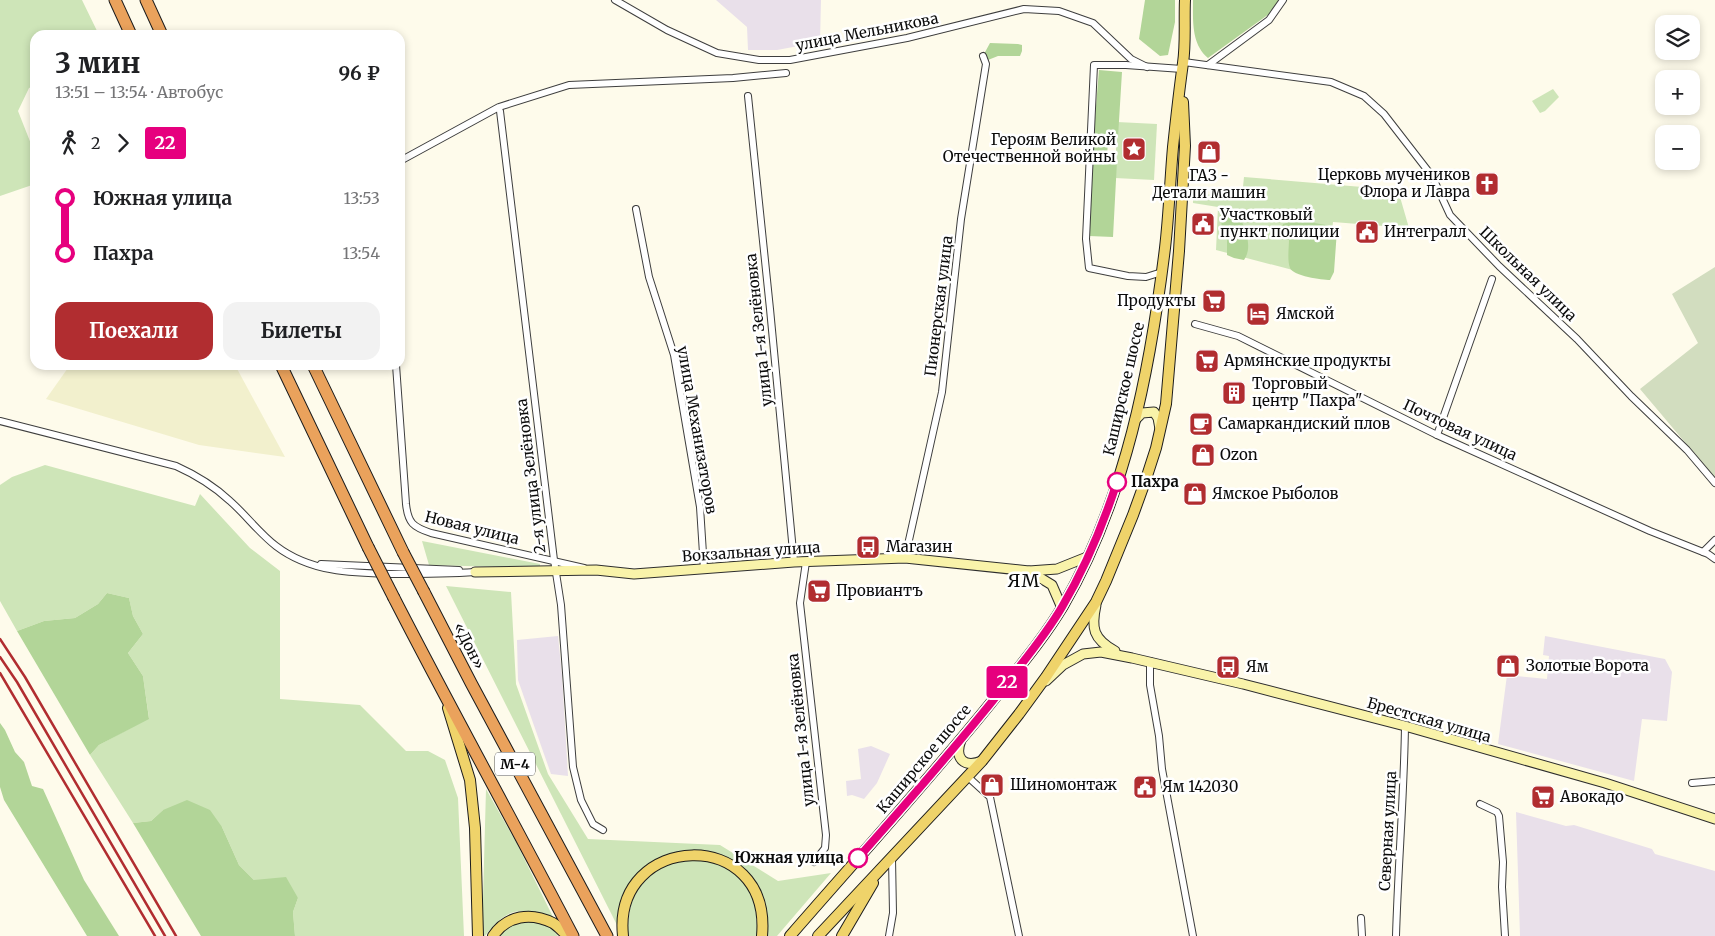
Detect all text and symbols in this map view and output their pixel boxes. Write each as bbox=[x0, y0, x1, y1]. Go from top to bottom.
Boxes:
street label: улица Мельникова bbox=[794, 8, 940, 55]
map controls bbox=[1655, 15, 1700, 170]
button: layers bbox=[1655, 15, 1700, 60]
text: 3 мин bbox=[55, 45, 141, 81]
text: 96 ₽ bbox=[338, 61, 380, 85]
button: + bbox=[1655, 70, 1700, 115]
text: 13:51 – 13:54 · Автобус bbox=[55, 82, 223, 102]
button: − bbox=[1655, 125, 1700, 170]
icon: walk bbox=[55, 129, 83, 157]
icon: forward bbox=[109, 129, 137, 157]
place label: Героям Великой Отечественной войны bbox=[943, 130, 1116, 166]
text: 22 bbox=[155, 131, 176, 154]
text: 2 bbox=[91, 133, 101, 153]
place icon: Героям Великой Отечественной войны bbox=[1121, 136, 1147, 162]
shop icon: ГАЗ - Детали машин bbox=[1196, 139, 1222, 165]
place label: Церковь мучеников Флора и Лавра bbox=[1318, 165, 1470, 201]
place label: ГАЗ - Детали машин bbox=[1152, 166, 1266, 202]
church icon: Церковь мучеников Флора и Лавра bbox=[1474, 171, 1500, 197]
text: Южная улица bbox=[93, 186, 232, 210]
text: 13:53 bbox=[344, 188, 380, 208]
place label: Участковый пункт полиции bbox=[1219, 205, 1340, 241]
public building icon: Участковый пункт полиции bbox=[1190, 211, 1216, 237]
public building icon: Интегралл bbox=[1354, 219, 1380, 245]
place label: Интегралл bbox=[1384, 222, 1467, 241]
street label: Школьная улица bbox=[1476, 222, 1581, 325]
street label: Пионерская улица bbox=[920, 234, 957, 377]
text: Пахра bbox=[93, 241, 154, 265]
text: 13:54 bbox=[342, 243, 380, 263]
street label: улица 1-я Зелёновка bbox=[741, 253, 776, 407]
supermarket icon: Продукты bbox=[1201, 288, 1227, 314]
place label: Продукты bbox=[1117, 291, 1196, 310]
hotel icon: Ямской bbox=[1245, 301, 1271, 327]
button: Поехали bbox=[55, 302, 213, 360]
button: Билеты bbox=[223, 302, 380, 360]
place label: Ямской bbox=[1276, 304, 1334, 323]
street label: Каширское шоссе bbox=[1099, 320, 1148, 458]
street label: улица Механизаторов bbox=[673, 344, 722, 516]
supermarket icon: Армянские продукты bbox=[1194, 348, 1220, 374]
place label: Армянские продукты bbox=[1223, 351, 1391, 370]
place label: Торговый центр "Пахра" bbox=[1252, 374, 1362, 410]
building icon: Торговый центр "Пахра" bbox=[1221, 380, 1247, 406]
street label: Почтовая улица bbox=[1400, 395, 1520, 464]
street label: 2-я улица Зелёновка bbox=[512, 398, 549, 555]
cafe icon: Самаркандиский плов bbox=[1188, 411, 1214, 437]
place label: Самаркандиский плов bbox=[1218, 414, 1390, 433]
shop icon: Ozon bbox=[1190, 442, 1216, 468]
place label: Ozon bbox=[1220, 445, 1258, 464]
marker: Пахра bbox=[1107, 472, 1127, 492]
place label: Пахра bbox=[1131, 472, 1179, 491]
shop icon: Ямское Рыболов bbox=[1182, 481, 1208, 507]
place label: Ямское Рыболов bbox=[1212, 484, 1339, 503]
street label: Новая улица bbox=[423, 507, 521, 548]
bus stop icon: Магазин bbox=[855, 534, 881, 560]
street label: Вокзальная улица bbox=[681, 537, 821, 566]
place label: Магазин bbox=[886, 537, 952, 556]
district label: ЯМ bbox=[1008, 569, 1040, 592]
supermarket icon: Провиантъ bbox=[806, 578, 832, 604]
place label: Провиантъ bbox=[836, 581, 923, 600]
street label: «Дон» bbox=[450, 619, 489, 672]
street label: улица 1-я Зелёновка bbox=[783, 653, 818, 807]
shop icon: Золотые Ворота bbox=[1495, 653, 1521, 679]
bus stop icon: Ям bbox=[1215, 654, 1241, 680]
place label: Золотые Ворота bbox=[1526, 656, 1649, 675]
place label: Ям bbox=[1246, 657, 1269, 676]
line badge: 22 bbox=[984, 666, 1030, 698]
text: 22 bbox=[997, 670, 1017, 693]
street label: Брестская улица bbox=[1365, 693, 1493, 746]
street label: Каширское шоссе bbox=[872, 700, 975, 817]
road number: М-4 bbox=[495, 752, 535, 776]
street label: Северная улица bbox=[1375, 770, 1400, 892]
shop icon: Шиномонтаж bbox=[979, 772, 1005, 798]
public building icon: Ям 142030 bbox=[1132, 774, 1158, 800]
place label: Шиномонтаж bbox=[1010, 775, 1117, 794]
place label: Ям 142030 bbox=[1162, 777, 1238, 796]
supermarket icon: Авокадо bbox=[1530, 784, 1556, 810]
place label: Авокадо bbox=[1559, 787, 1624, 806]
place label: Южная улица bbox=[734, 848, 845, 867]
marker: Южная улица bbox=[848, 848, 868, 868]

